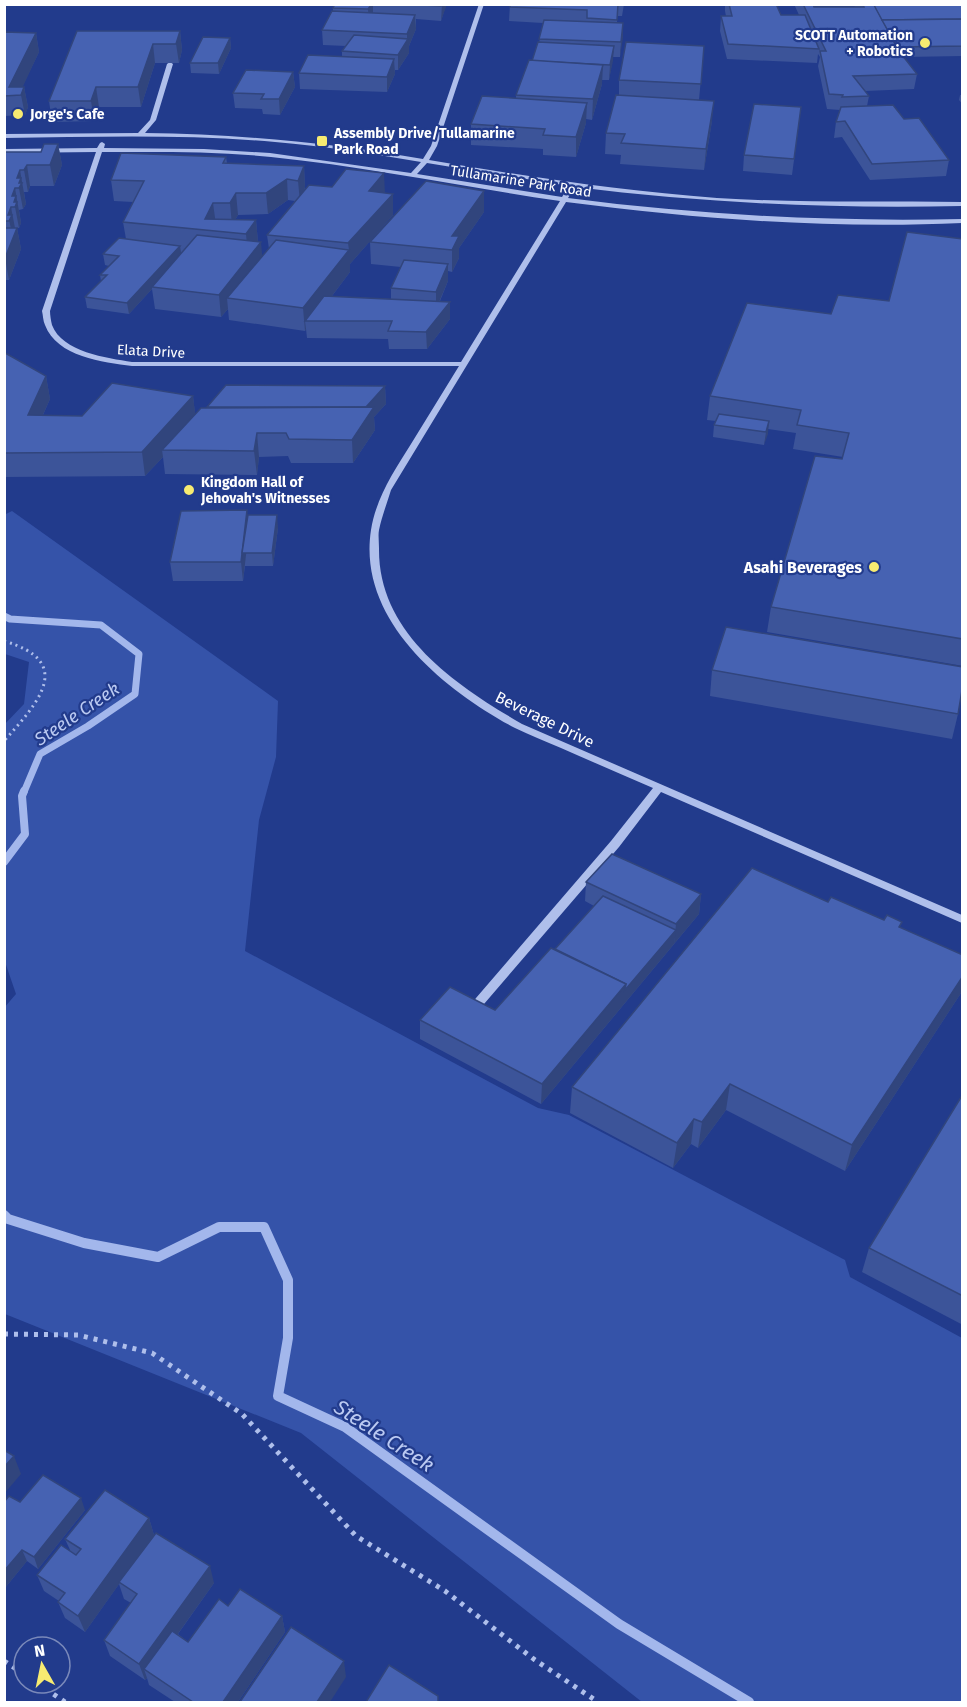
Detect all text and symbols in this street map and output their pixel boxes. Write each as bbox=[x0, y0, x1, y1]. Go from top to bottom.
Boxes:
place label: SCOTT Automation + Robotics bbox=[795, 27, 913, 60]
marker: SCOTT Automation + Robotics bbox=[918, 36, 932, 50]
place label: Jorge's Cafe bbox=[29, 106, 105, 123]
marker: Jorge's Cafe bbox=[11, 107, 25, 121]
place label: Assembly Drive/Tullamarine Park Road bbox=[333, 125, 515, 158]
marker: Assembly Drive/Tullamarine Park Road bbox=[315, 134, 329, 148]
street label: Tullamarine Park Road bbox=[449, 162, 593, 201]
street label: Elata Drive bbox=[116, 341, 185, 362]
place label: Kingdom Hall of Jehovah's Witnesses bbox=[200, 474, 330, 507]
marker: Kingdom Hall of Jehovah's Witnesses bbox=[182, 483, 196, 497]
place label: Asahi Beverages bbox=[743, 558, 862, 577]
marker: Asahi Beverages bbox=[867, 560, 881, 574]
water label: Steele Creek bbox=[30, 677, 124, 751]
street label: Beverage Drive bbox=[492, 687, 597, 752]
water label: Steele Creek bbox=[328, 1394, 439, 1478]
north arrow bbox=[12, 1635, 72, 1695]
text: N bbox=[33, 1640, 46, 1661]

